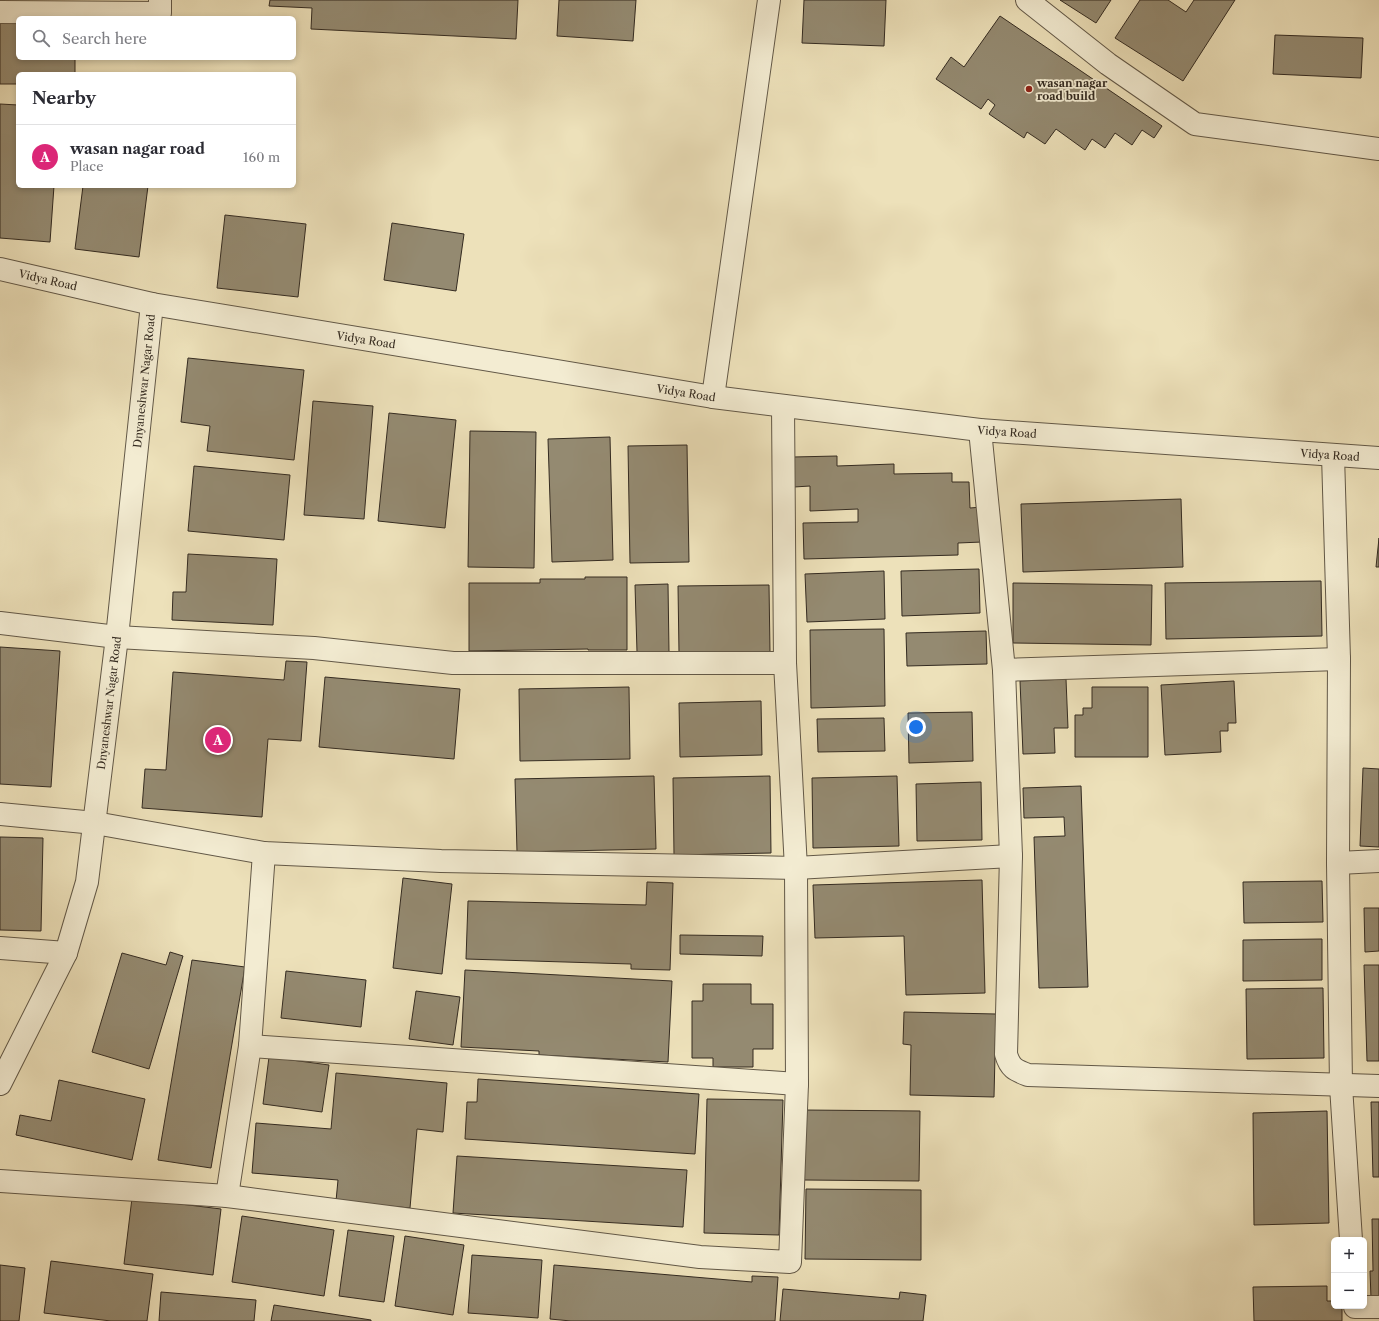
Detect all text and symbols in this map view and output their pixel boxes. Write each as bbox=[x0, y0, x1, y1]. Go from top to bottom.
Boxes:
search box bbox=[16, 16, 296, 60]
icon: search bbox=[30, 27, 52, 49]
text: Search here bbox=[62, 29, 147, 48]
place label: wasan nagar road build bbox=[1036, 76, 1108, 103]
marker: wasan nagar road build bbox=[1024, 84, 1034, 94]
text: Nearby bbox=[32, 88, 96, 108]
text: wasan nagar road bbox=[70, 139, 205, 158]
text: A bbox=[40, 149, 50, 165]
text: 160 m bbox=[243, 149, 280, 165]
text: Place bbox=[70, 158, 103, 174]
street label: Vidya Road bbox=[16, 266, 79, 294]
street label: Dnyaneshwar Nagar Road bbox=[130, 313, 158, 448]
street label: Vidya Road bbox=[335, 328, 397, 352]
street label: Vidya Road bbox=[655, 381, 717, 405]
street label: Vidya Road bbox=[976, 423, 1037, 441]
street label: Vidya Road bbox=[1299, 446, 1360, 464]
street label: Dnyaneshwar Nagar Road bbox=[94, 635, 124, 770]
your location bbox=[906, 717, 926, 737]
pin: A bbox=[205, 725, 231, 755]
map controls bbox=[1331, 1237, 1367, 1309]
button: + bbox=[1331, 1237, 1367, 1273]
button: − bbox=[1331, 1273, 1367, 1309]

